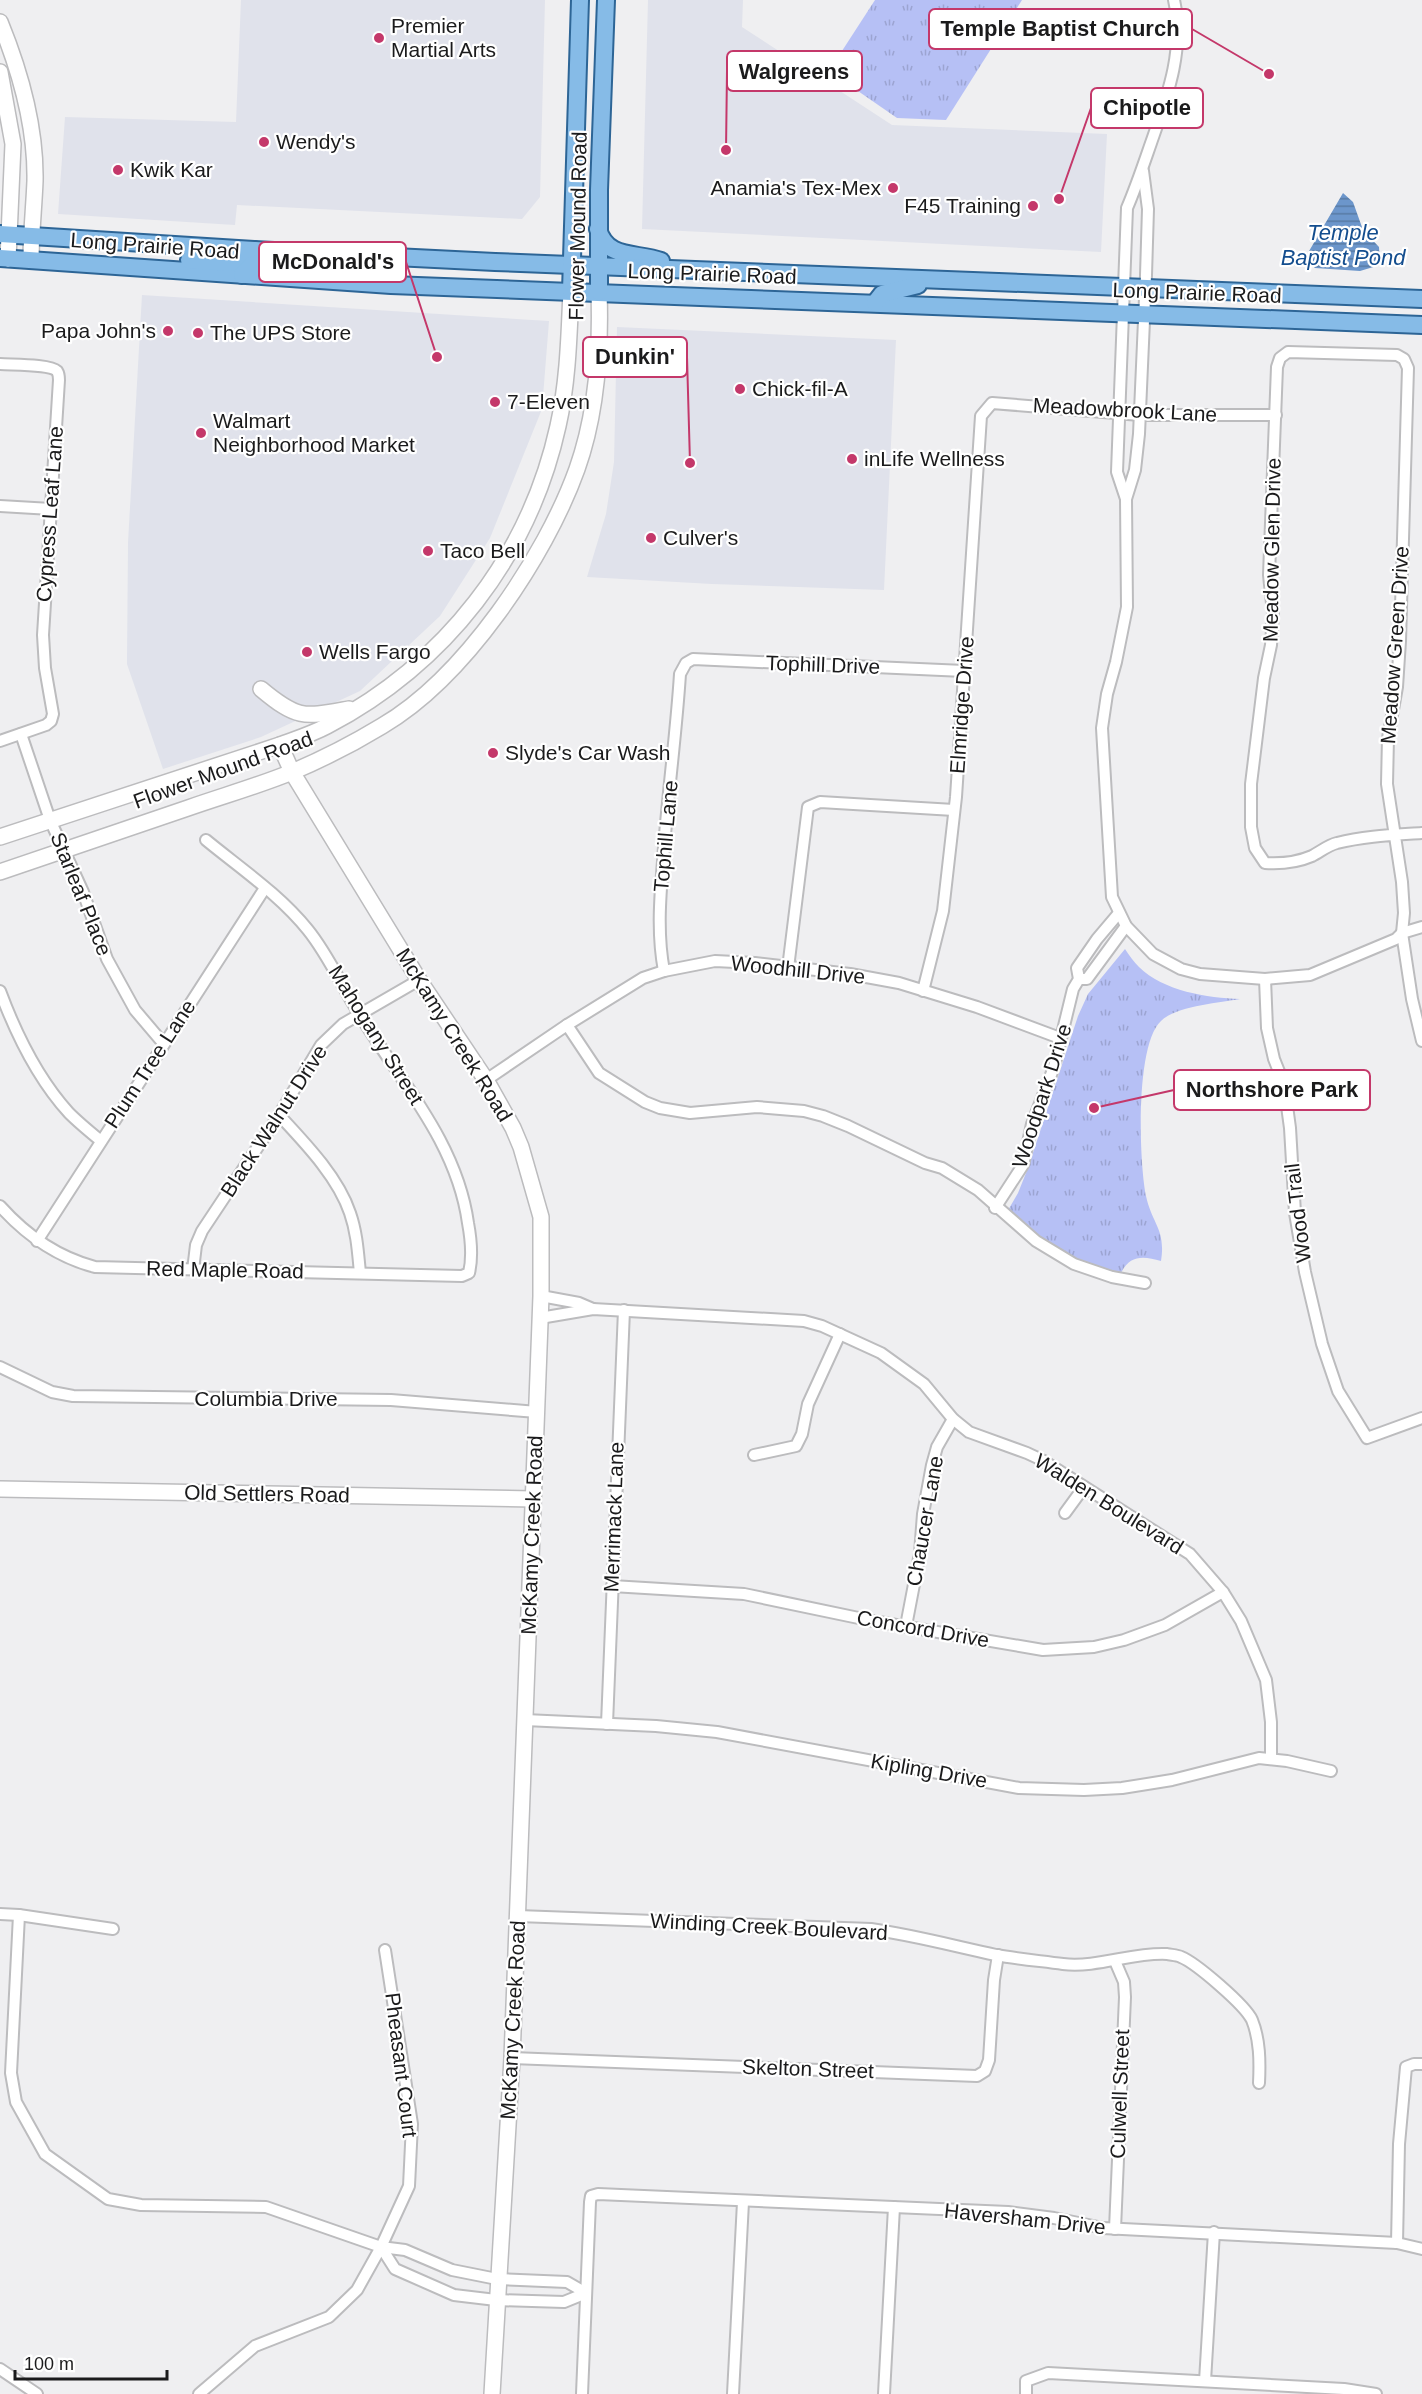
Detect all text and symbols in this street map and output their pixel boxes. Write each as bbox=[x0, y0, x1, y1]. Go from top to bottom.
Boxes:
callout: Temple Baptist Church bbox=[929, 9, 1192, 49]
place label: Premier Martial Arts bbox=[391, 14, 496, 61]
text: Temple Baptist Church bbox=[940, 16, 1180, 41]
marker: Premier Martial Arts bbox=[372, 31, 386, 45]
callout: Walgreens bbox=[727, 51, 862, 91]
text: Walgreens bbox=[739, 59, 849, 84]
callout: Chipotle bbox=[1091, 88, 1203, 128]
text: Chipotle bbox=[1103, 95, 1191, 120]
place label: Wendy's bbox=[276, 130, 356, 153]
street label: Flower Mound Road bbox=[564, 131, 591, 321]
marker: Wendy's bbox=[257, 135, 271, 149]
place label: Kwik Kar bbox=[130, 158, 213, 181]
marker: Kwik Kar bbox=[111, 163, 125, 177]
place label: Anamia's Tex-Mex bbox=[710, 176, 881, 199]
marker: Anamia's Tex-Mex bbox=[886, 181, 900, 195]
place label: F45 Training bbox=[904, 194, 1021, 217]
marker: F45 Training bbox=[1026, 199, 1040, 213]
water label: Temple Baptist Pond bbox=[1281, 220, 1406, 270]
street label: Long Prairie Road bbox=[70, 228, 240, 263]
callout: McDonald's bbox=[259, 242, 406, 282]
text: McDonald's bbox=[272, 249, 394, 274]
street label: Long Prairie Road bbox=[627, 259, 797, 288]
street label: Long Prairie Road bbox=[1112, 278, 1282, 307]
place label: Papa John's bbox=[41, 319, 156, 342]
place label: The UPS Store bbox=[210, 321, 351, 344]
marker: Papa John's bbox=[161, 324, 175, 338]
marker: The UPS Store bbox=[191, 326, 205, 340]
callout: Dunkin' bbox=[583, 337, 687, 377]
text: Dunkin' bbox=[595, 344, 675, 369]
place label: Chick-fil-A bbox=[752, 377, 848, 400]
marker: Chick-fil-A bbox=[733, 382, 747, 396]
place label: 7-Eleven bbox=[507, 390, 590, 413]
street label: Meadowbrook Lane bbox=[1032, 393, 1218, 426]
marker: 7-Eleven bbox=[488, 395, 502, 409]
place label: Walmart Neighborhood Market bbox=[213, 409, 415, 456]
street label: Cypress Leaf Lane bbox=[32, 425, 67, 603]
marker: Walmart Neighborhood Market bbox=[194, 426, 208, 440]
place label: inLife Wellness bbox=[864, 447, 1005, 470]
marker: inLife Wellness bbox=[845, 452, 859, 466]
street label: Meadow Glen Drive bbox=[1258, 458, 1285, 642]
place label: Culver's bbox=[663, 526, 738, 549]
marker: Culver's bbox=[644, 531, 658, 545]
place label: Taco Bell bbox=[440, 539, 525, 562]
marker: Taco Bell bbox=[421, 544, 435, 558]
street label: Meadow Green Drive bbox=[1376, 545, 1413, 745]
street label: Elmridge Drive bbox=[945, 635, 978, 774]
place label: Wells Fargo bbox=[319, 640, 431, 663]
marker: Wells Fargo bbox=[300, 645, 314, 659]
street label: Tophill Drive bbox=[765, 651, 881, 678]
street label: Flower Mound Road bbox=[130, 726, 316, 813]
place label: Slyde's Car Wash bbox=[505, 741, 670, 764]
marker: Slyde's Car Wash bbox=[486, 746, 500, 760]
street label: Tophill Lane bbox=[649, 779, 682, 893]
street label: Starleaf Place bbox=[46, 829, 117, 959]
street label: McKamy Creek Road bbox=[392, 944, 517, 1125]
street label: Woodhill Drive bbox=[730, 951, 866, 988]
street label: Mahogany Street bbox=[324, 961, 429, 1109]
street label: Plum Tree Lane bbox=[100, 995, 200, 1132]
street label: Woodpark Drive bbox=[1007, 1021, 1076, 1171]
street label: Black Walnut Drive bbox=[216, 1040, 331, 1201]
callout: Northshore Park bbox=[1174, 1070, 1370, 1110]
text: Northshore Park bbox=[1186, 1077, 1359, 1102]
street label: Wood Trail bbox=[1280, 1162, 1315, 1264]
street label: Red Maple Road bbox=[146, 1257, 304, 1282]
street label: Columbia Drive bbox=[194, 1387, 338, 1410]
street label: McKamy Creek Road bbox=[517, 1435, 546, 1635]
street label: Merrimack Lane bbox=[599, 1441, 628, 1593]
street label: Walden Boulevard bbox=[1031, 1449, 1188, 1559]
street label: Chaucer Lane bbox=[902, 1454, 947, 1588]
street label: Old Settlers Road bbox=[184, 1481, 350, 1506]
street label: Concord Drive bbox=[855, 1606, 991, 1651]
street label: Kipling Drive bbox=[869, 1749, 989, 1792]
street label: Winding Creek Boulevard bbox=[650, 1909, 889, 1944]
street label: McKamy Creek Road bbox=[496, 1920, 529, 2120]
street label: Pheasant Court bbox=[381, 1991, 422, 2139]
street label: Culwell Street bbox=[1106, 2029, 1133, 2159]
street label: Skelton Street bbox=[742, 2055, 874, 2082]
street label: Haversham Drive bbox=[943, 2199, 1107, 2238]
scale bar bbox=[15, 2343, 166, 2381]
text: 100 m bbox=[24, 2354, 74, 2374]

